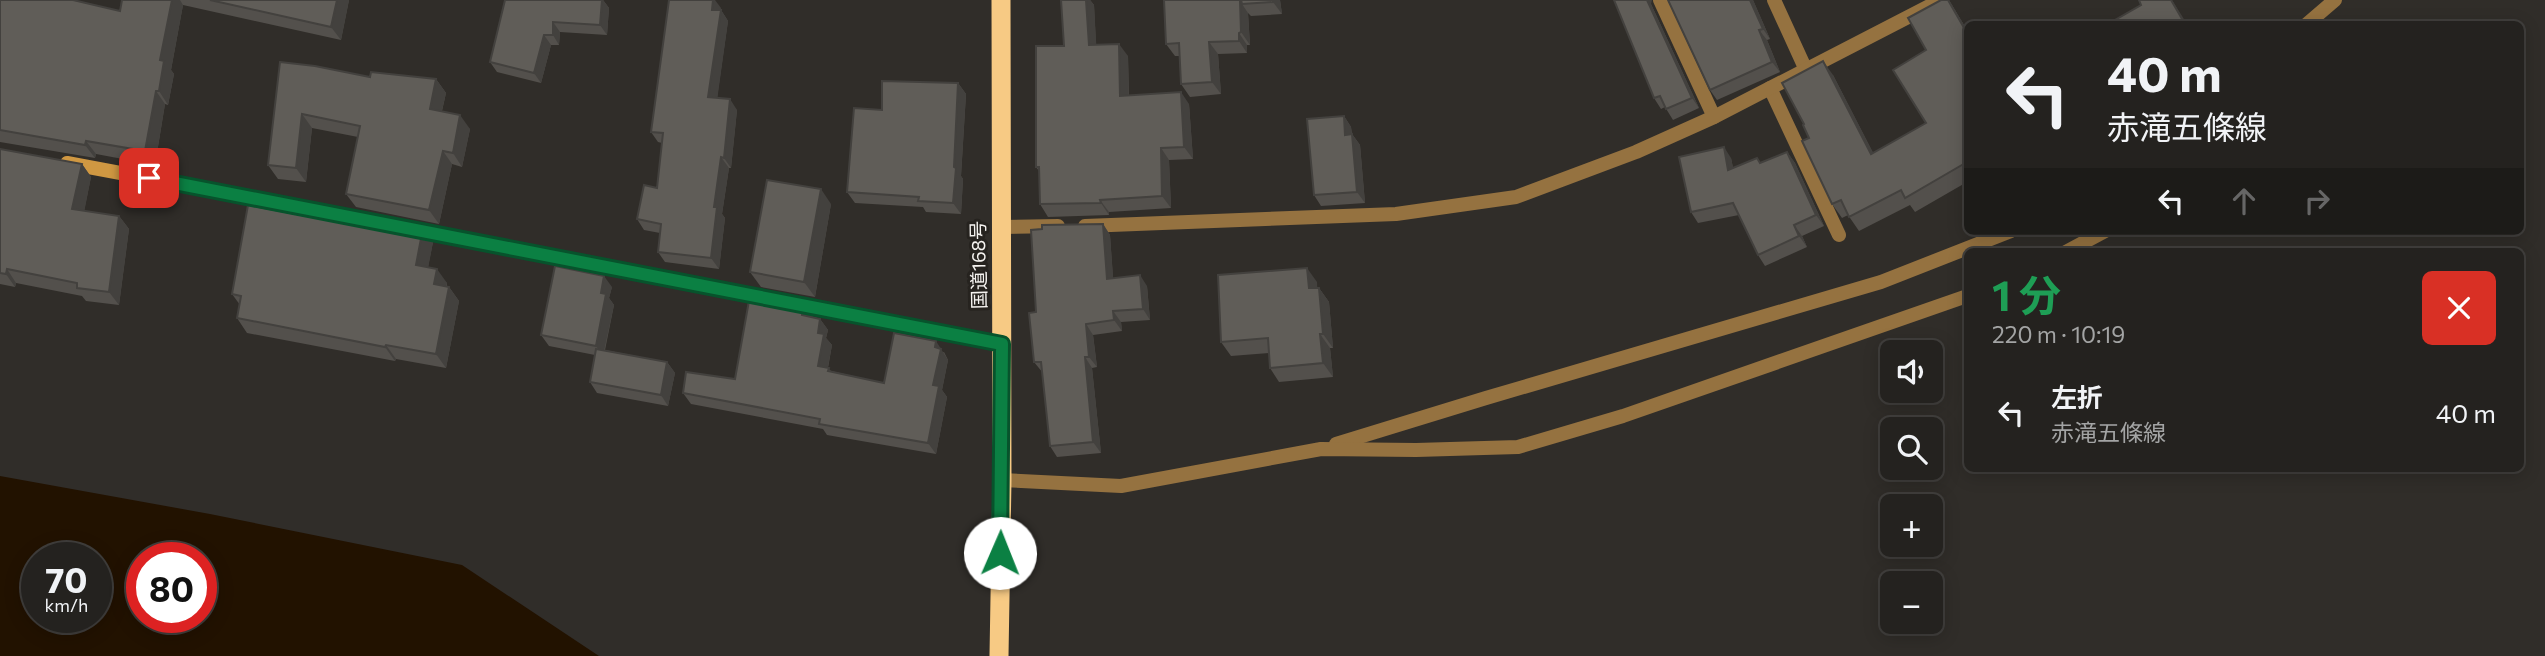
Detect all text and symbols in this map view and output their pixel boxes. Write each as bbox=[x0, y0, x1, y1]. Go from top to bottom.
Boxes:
text: 40 m bbox=[2107, 42, 2222, 102]
icon: left bbox=[1992, 49, 2083, 140]
text: 赤滝五條線 bbox=[2107, 106, 2267, 146]
pin bbox=[119, 148, 179, 208]
icon: arrive bbox=[130, 159, 168, 197]
icon: left bbox=[2152, 182, 2190, 220]
icon: ahead bbox=[2225, 182, 2263, 220]
icon: right bbox=[2298, 182, 2336, 220]
street label: 国道168号 bbox=[966, 221, 990, 309]
text: 1 分 bbox=[1992, 268, 2061, 320]
button: close bbox=[2422, 271, 2496, 345]
text: 220 m · 10:19 bbox=[1992, 320, 2125, 348]
map controls bbox=[1880, 340, 1943, 634]
button: sound bbox=[1880, 340, 1943, 403]
text: 左折 bbox=[2051, 381, 2103, 412]
icon: left bbox=[1992, 394, 2030, 432]
text: 40 m bbox=[2436, 397, 2496, 428]
button: search bbox=[1880, 417, 1943, 480]
text: 赤滝五條線 bbox=[2051, 418, 2166, 446]
button: + bbox=[1880, 494, 1943, 557]
position arrow bbox=[963, 516, 1037, 590]
speed limit sign: 80 bbox=[126, 542, 217, 633]
text: 70 bbox=[45, 557, 88, 600]
button: − bbox=[1880, 571, 1943, 634]
text: km/h bbox=[45, 594, 88, 616]

